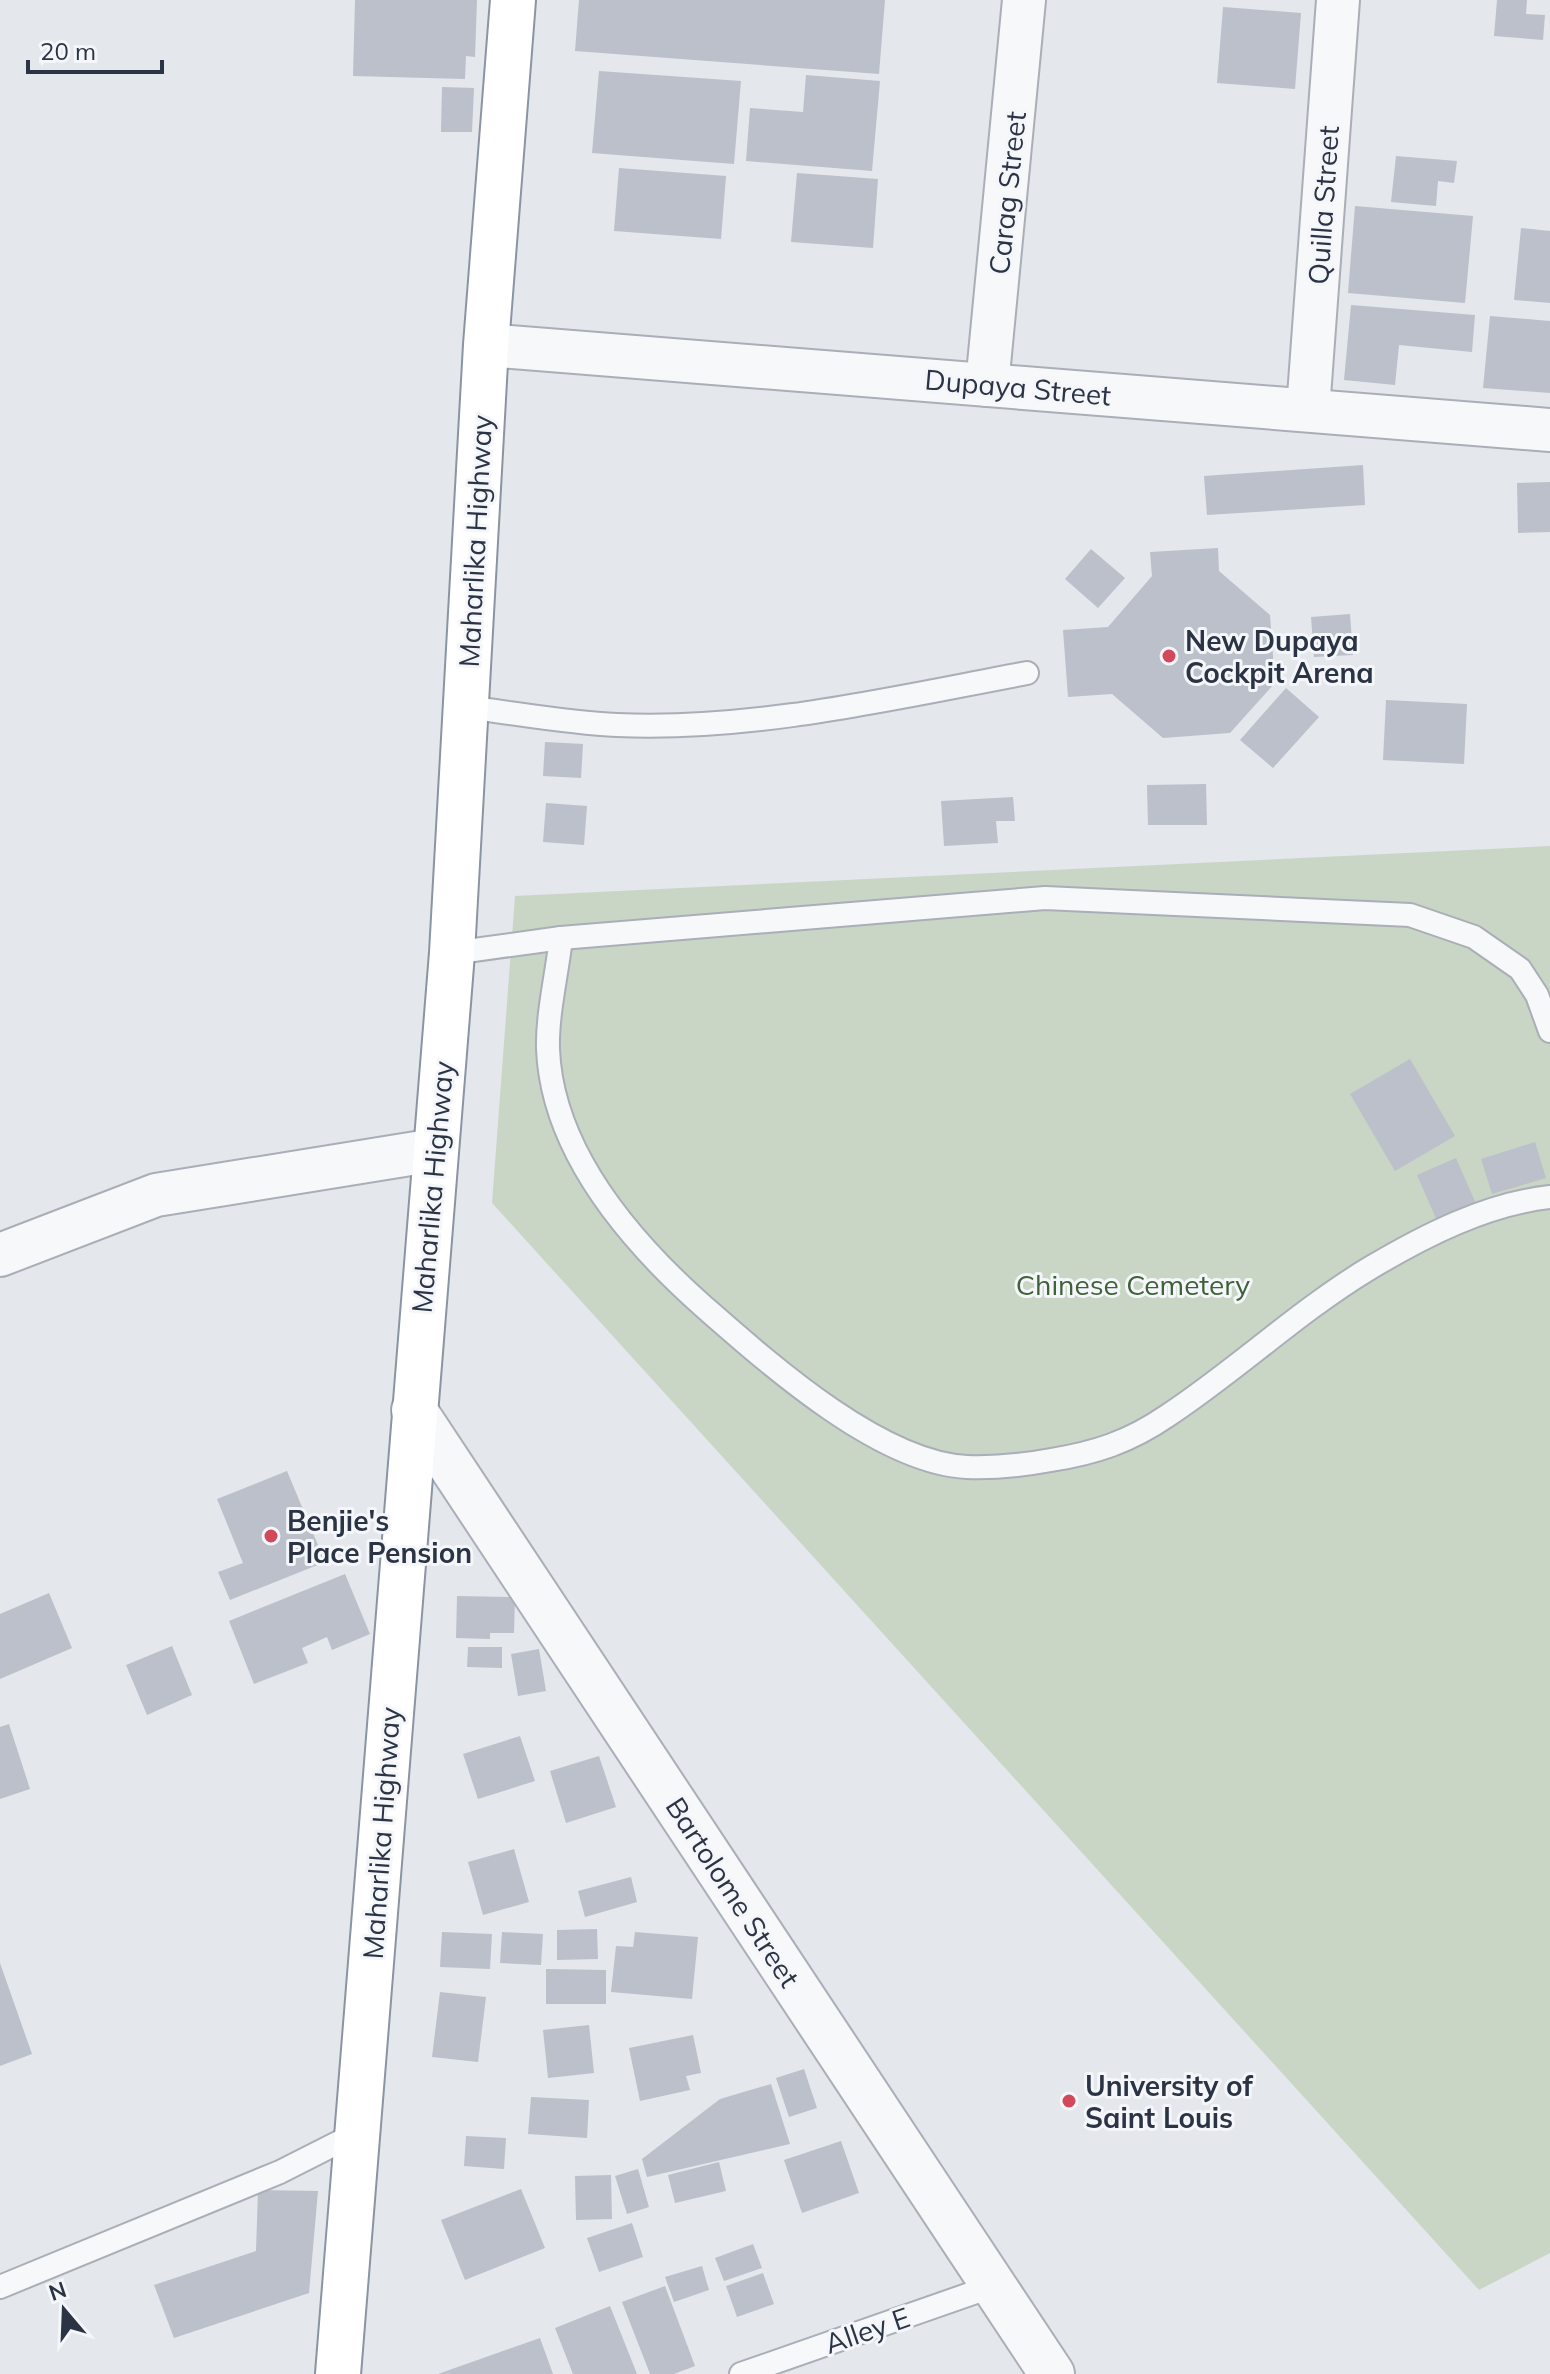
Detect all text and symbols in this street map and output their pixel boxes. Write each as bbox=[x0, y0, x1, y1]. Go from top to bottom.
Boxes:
scale bar bbox=[28, 24, 162, 74]
text: 20 m bbox=[40, 36, 96, 66]
street label: Carag Street bbox=[981, 109, 1033, 276]
street label: Quilla Street bbox=[1300, 124, 1346, 286]
street label: Dupaya Street bbox=[923, 361, 1113, 413]
street label: Maharlika Highway bbox=[451, 414, 499, 668]
place label: New Dupaya Cockpit Arena bbox=[1185, 623, 1374, 690]
marker: New Dupaya Cockpit Arena bbox=[1160, 647, 1178, 665]
street label: Maharlika Highway bbox=[404, 1059, 460, 1314]
park label: Chinese Cemetery bbox=[1016, 1267, 1250, 1302]
place label: Benjie's Place Pension bbox=[287, 1503, 472, 1570]
marker: Benjie's Place Pension bbox=[262, 1527, 280, 1545]
street label: Maharlika Highway bbox=[355, 1706, 407, 1960]
street label: Bartolome Street bbox=[659, 1790, 808, 1994]
place label: University of Saint Louis bbox=[1085, 2068, 1254, 2135]
marker: University of Saint Louis bbox=[1060, 2092, 1078, 2110]
north arrow bbox=[24, 2270, 104, 2350]
text: N bbox=[45, 2275, 70, 2307]
street label: Alley E bbox=[820, 2299, 914, 2361]

